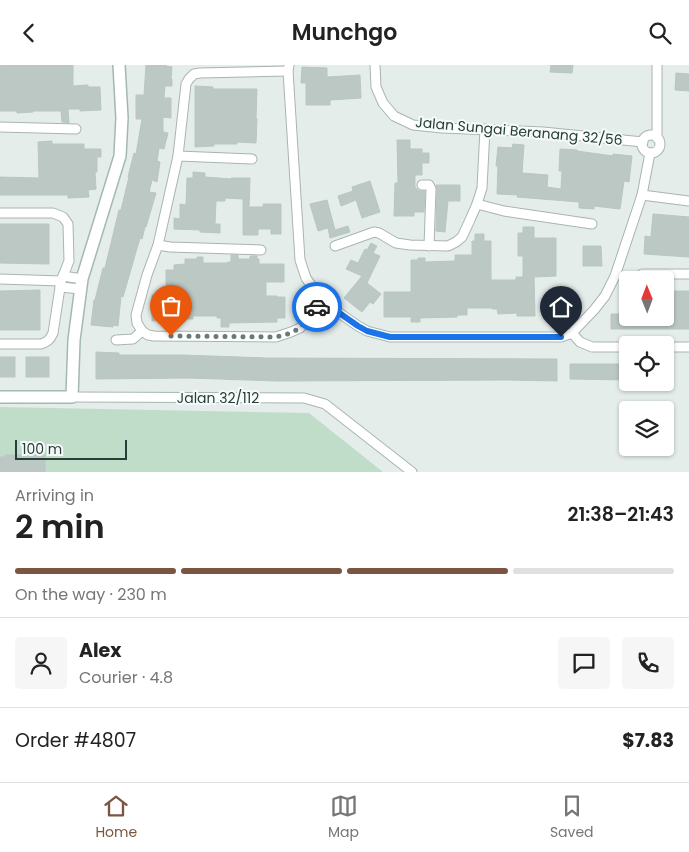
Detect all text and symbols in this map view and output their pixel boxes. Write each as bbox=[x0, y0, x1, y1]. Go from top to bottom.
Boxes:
text: Munchgo bbox=[292, 17, 397, 48]
icon: back bbox=[15, 19, 43, 47]
icon: search bbox=[646, 19, 674, 47]
street label: Jalan Sungai Beranang 32/56 bbox=[415, 112, 624, 150]
north arrow bbox=[619, 271, 674, 326]
map controls bbox=[619, 271, 674, 456]
courier bbox=[292, 282, 342, 332]
pin bbox=[150, 285, 192, 336]
pin bbox=[540, 286, 582, 337]
icon: bag bbox=[157, 292, 185, 320]
icon: car bbox=[303, 293, 331, 321]
icon: home bbox=[547, 293, 575, 321]
button: locate bbox=[619, 336, 674, 391]
street label: Jalan 32/112 bbox=[177, 388, 259, 408]
button: layers bbox=[619, 401, 674, 456]
scale bar bbox=[15, 437, 128, 460]
text: 100 m bbox=[22, 439, 62, 459]
text: Arriving in bbox=[15, 484, 94, 507]
text: 21:38–21:43 bbox=[568, 501, 674, 528]
text: 2 min bbox=[15, 504, 105, 549]
text: On the way · 230 m bbox=[15, 583, 167, 606]
button: person bbox=[15, 637, 67, 689]
text: Alex bbox=[79, 637, 121, 664]
button: chat bbox=[558, 637, 610, 689]
button: phone bbox=[622, 637, 674, 689]
text: Courier · 4.8 bbox=[79, 666, 173, 689]
text: Order #4807 bbox=[15, 727, 136, 754]
text: $7.83 bbox=[622, 727, 674, 754]
tab: Home bbox=[95, 792, 137, 843]
tab: Map bbox=[328, 792, 359, 843]
tab: Saved bbox=[550, 792, 594, 843]

